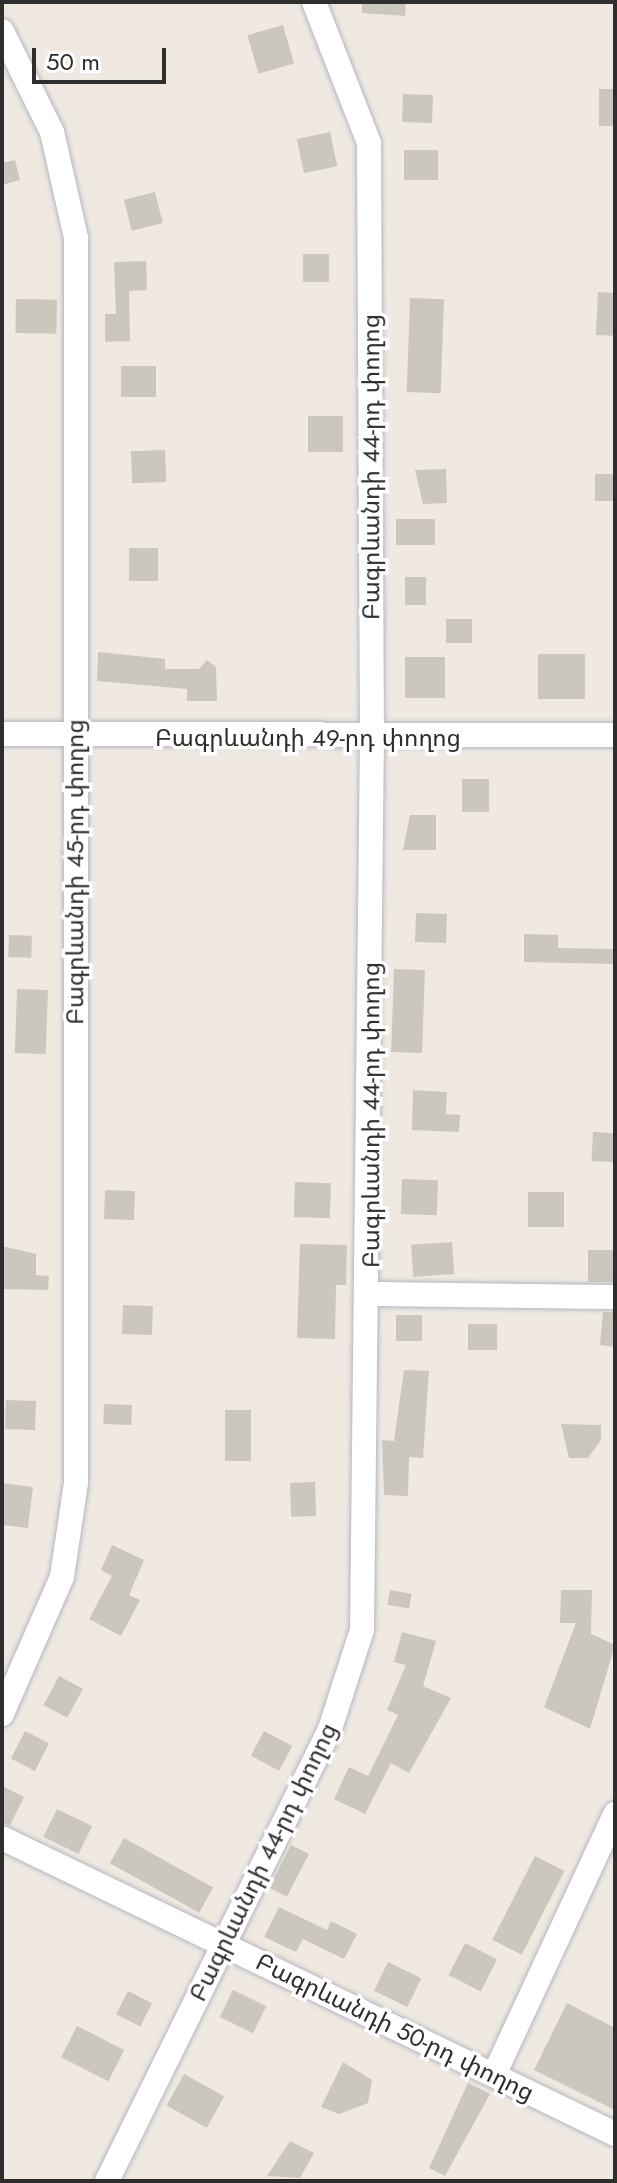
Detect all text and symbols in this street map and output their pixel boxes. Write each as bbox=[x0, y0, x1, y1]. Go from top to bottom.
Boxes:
scale bar bbox=[36, 32, 170, 82]
text: 50 m bbox=[46, 44, 100, 79]
street label: Բագրևանդի 44-րդ փողոց bbox=[357, 314, 385, 620]
street label: Բագրևանդի 45-րդ փողոց bbox=[61, 719, 89, 1025]
street label: Բագրևանդի 49-րդ փողոց bbox=[155, 724, 461, 752]
street label: Բագրևանդի 44-րդ փողոց bbox=[357, 962, 385, 1268]
street label: Բագրևանդի 44-րդ փողոց bbox=[183, 1718, 343, 2006]
street label: Բագրևանդի 50-րդ փողոց bbox=[251, 1947, 539, 2107]

